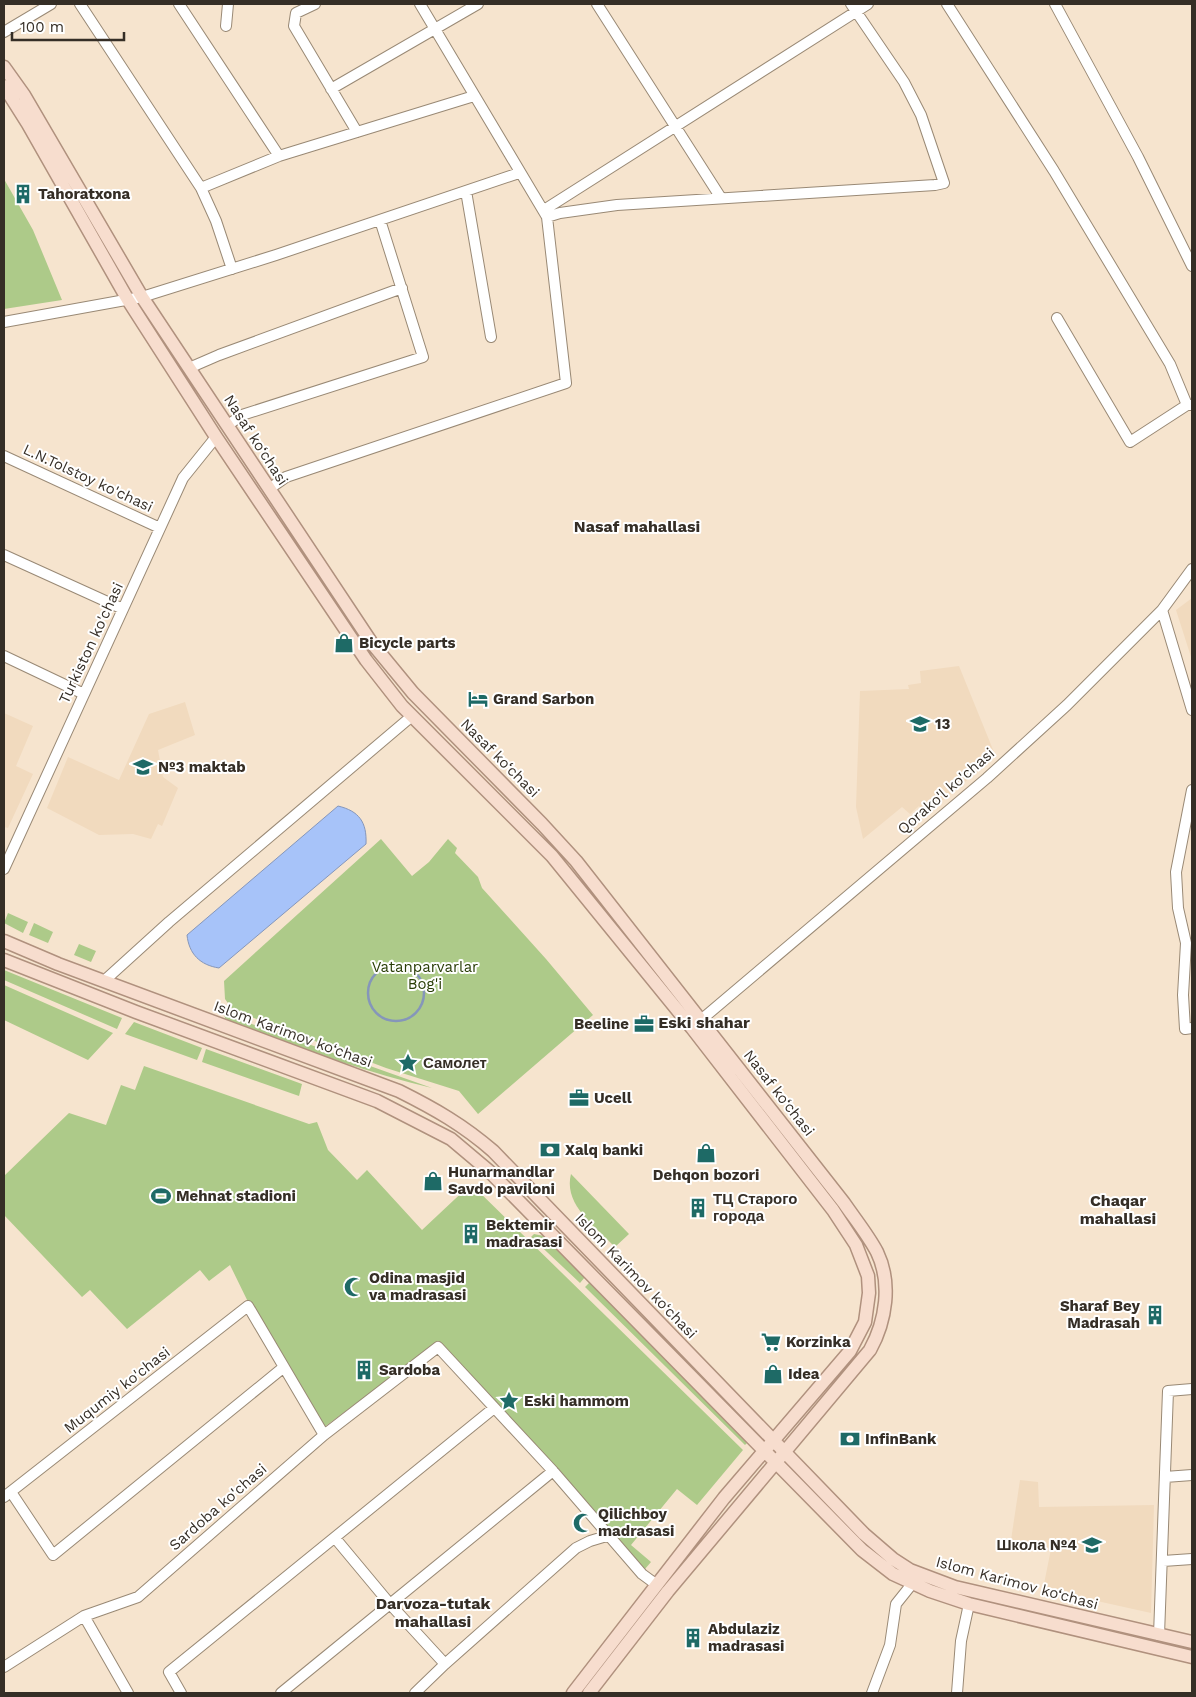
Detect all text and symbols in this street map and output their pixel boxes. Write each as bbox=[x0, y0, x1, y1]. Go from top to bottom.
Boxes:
scale bar bbox=[12, 10, 125, 42]
text: 100 m bbox=[20, 18, 64, 36]
building icon: Tahoratxona bbox=[12, 183, 34, 205]
place label: Tahoratxona bbox=[38, 185, 130, 203]
street label: Nasaf ko‘chasi bbox=[220, 391, 292, 489]
street label: L.N.Tolstoy ko'chasi bbox=[20, 440, 156, 516]
district label: Nasaf mahallasi bbox=[574, 517, 700, 536]
street label: Turkiston ko'chasi bbox=[55, 579, 127, 707]
shop icon: Bicycle parts bbox=[333, 632, 355, 654]
place label: Bicycle parts bbox=[359, 634, 456, 652]
hotel icon: Grand Sarbon bbox=[467, 688, 489, 710]
place label: Grand Sarbon bbox=[493, 690, 594, 708]
school or university icon: 13 bbox=[909, 713, 931, 735]
street label: Nasaf ko‘chasi bbox=[457, 715, 543, 801]
place label: 13 bbox=[935, 715, 950, 733]
street label: Qorako'l ko'chasi bbox=[894, 744, 998, 838]
school or university icon: №3 maktab bbox=[132, 756, 154, 778]
place label: №3 maktab bbox=[158, 758, 246, 776]
park label: Vatanparvarlar Bog'i bbox=[372, 958, 478, 993]
street label: Islom Karimov ko‘chasi bbox=[211, 997, 375, 1071]
office icon: Beeline bbox=[633, 1013, 655, 1035]
district label: Eski shahar bbox=[658, 1013, 750, 1032]
place label: Beeline bbox=[574, 1015, 629, 1033]
street label: Nasaf ko‘chasi bbox=[740, 1046, 818, 1140]
place icon: Самолет bbox=[397, 1052, 419, 1074]
place label: Самолет bbox=[423, 1054, 487, 1072]
office icon: Ucell bbox=[568, 1087, 590, 1109]
place label: Ucell bbox=[594, 1089, 632, 1107]
bank icon: Xalq banki bbox=[539, 1139, 561, 1161]
place label: Xalq banki bbox=[565, 1141, 643, 1159]
shop icon: Dehqon bozori bbox=[695, 1142, 717, 1164]
place label: Hunarmandlar Savdo paviloni bbox=[448, 1163, 555, 1198]
place label: Dehqon bozori bbox=[653, 1166, 759, 1184]
shop icon: Hunarmandlar Savdo paviloni bbox=[422, 1170, 444, 1192]
sports icon: Mehnat stadioni bbox=[150, 1185, 172, 1207]
place label: Mehnat stadioni bbox=[176, 1187, 296, 1205]
place label: ТЦ Старого города bbox=[713, 1190, 797, 1225]
district label: Chaqar mahallasi bbox=[1080, 1191, 1156, 1228]
building icon: ТЦ Старого города bbox=[687, 1197, 709, 1219]
street label: Islom Karimov ko‘chasi bbox=[571, 1210, 701, 1342]
place label: Bektemir madrasasi bbox=[486, 1216, 562, 1251]
building icon: Bektemir madrasasi bbox=[460, 1223, 482, 1245]
place label: Odina masjid va madrasasi bbox=[368, 1269, 466, 1304]
mosque icon: Odina masjid va madrasasi bbox=[343, 1276, 365, 1298]
place label: Sharaf Bey Madrasah bbox=[1060, 1297, 1141, 1332]
building icon: Sharaf Bey Madrasah bbox=[1144, 1304, 1166, 1326]
supermarket icon: Korzinka bbox=[760, 1331, 782, 1353]
place label: Korzinka bbox=[786, 1333, 851, 1351]
street label: Muqumiy ko'chasi bbox=[60, 1343, 174, 1437]
building icon: Sardoba bbox=[353, 1359, 375, 1381]
place label: Sardoba bbox=[379, 1361, 440, 1379]
shop icon: Idea bbox=[762, 1363, 784, 1385]
place label: Idea bbox=[788, 1365, 820, 1383]
place icon: Eski hammom bbox=[498, 1390, 520, 1412]
place label: Eski hammom bbox=[524, 1392, 629, 1410]
bank icon: InfinBank bbox=[839, 1428, 861, 1450]
place label: InfinBank bbox=[865, 1430, 937, 1448]
street label: Sardoba ko'chasi bbox=[166, 1460, 270, 1554]
place label: Qilichboy madrasasi bbox=[598, 1505, 674, 1540]
mosque icon: Qilichboy madrasasi bbox=[572, 1512, 594, 1534]
school or university icon: Школа №4 bbox=[1081, 1534, 1103, 1556]
place label: Школа №4 bbox=[997, 1536, 1077, 1554]
street label: Islom Karimov ko‘chasi bbox=[934, 1553, 1100, 1613]
district label: Darvoza-tutak mahallasi bbox=[376, 1594, 490, 1631]
place label: Abdulaziz madrasasi bbox=[708, 1620, 784, 1655]
building icon: Abdulaziz madrasasi bbox=[682, 1627, 704, 1649]

